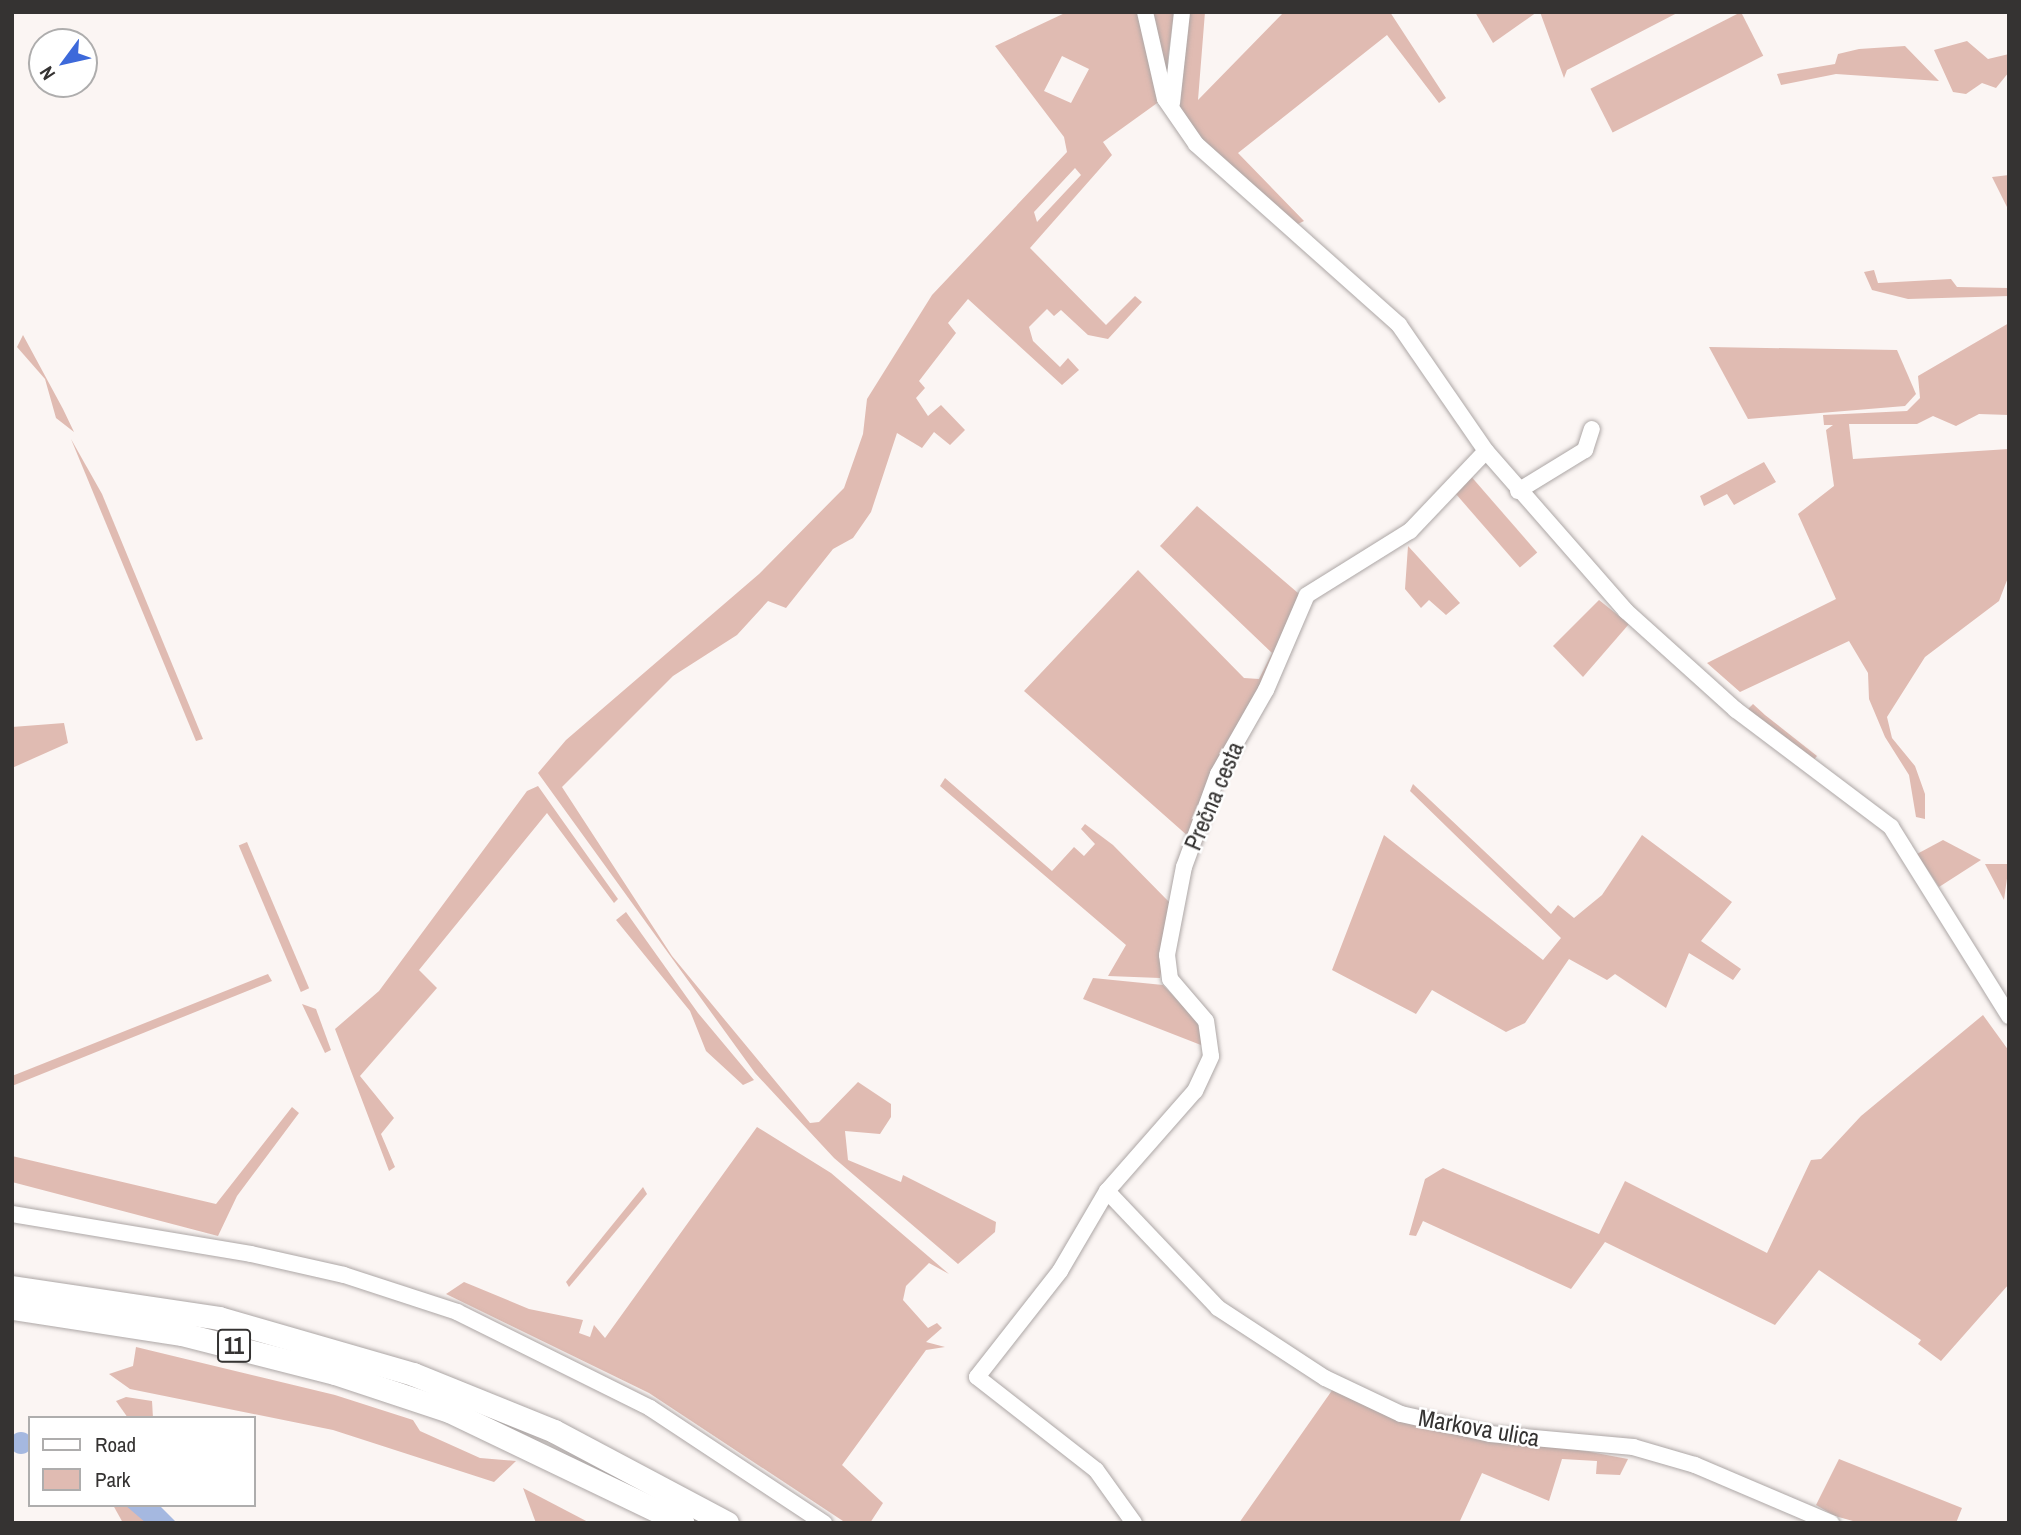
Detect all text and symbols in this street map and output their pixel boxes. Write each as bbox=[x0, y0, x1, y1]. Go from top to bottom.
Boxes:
north arrow bbox=[28, 28, 98, 98]
text: N bbox=[33, 62, 61, 85]
street label: Prečna cesta bbox=[1178, 738, 1250, 854]
road number: 11 bbox=[216, 1326, 252, 1366]
street label: Markova ulica bbox=[1416, 1403, 1542, 1453]
legend bbox=[28, 1416, 256, 1507]
text: Road bbox=[95, 1430, 136, 1459]
text: Park bbox=[95, 1465, 130, 1494]

